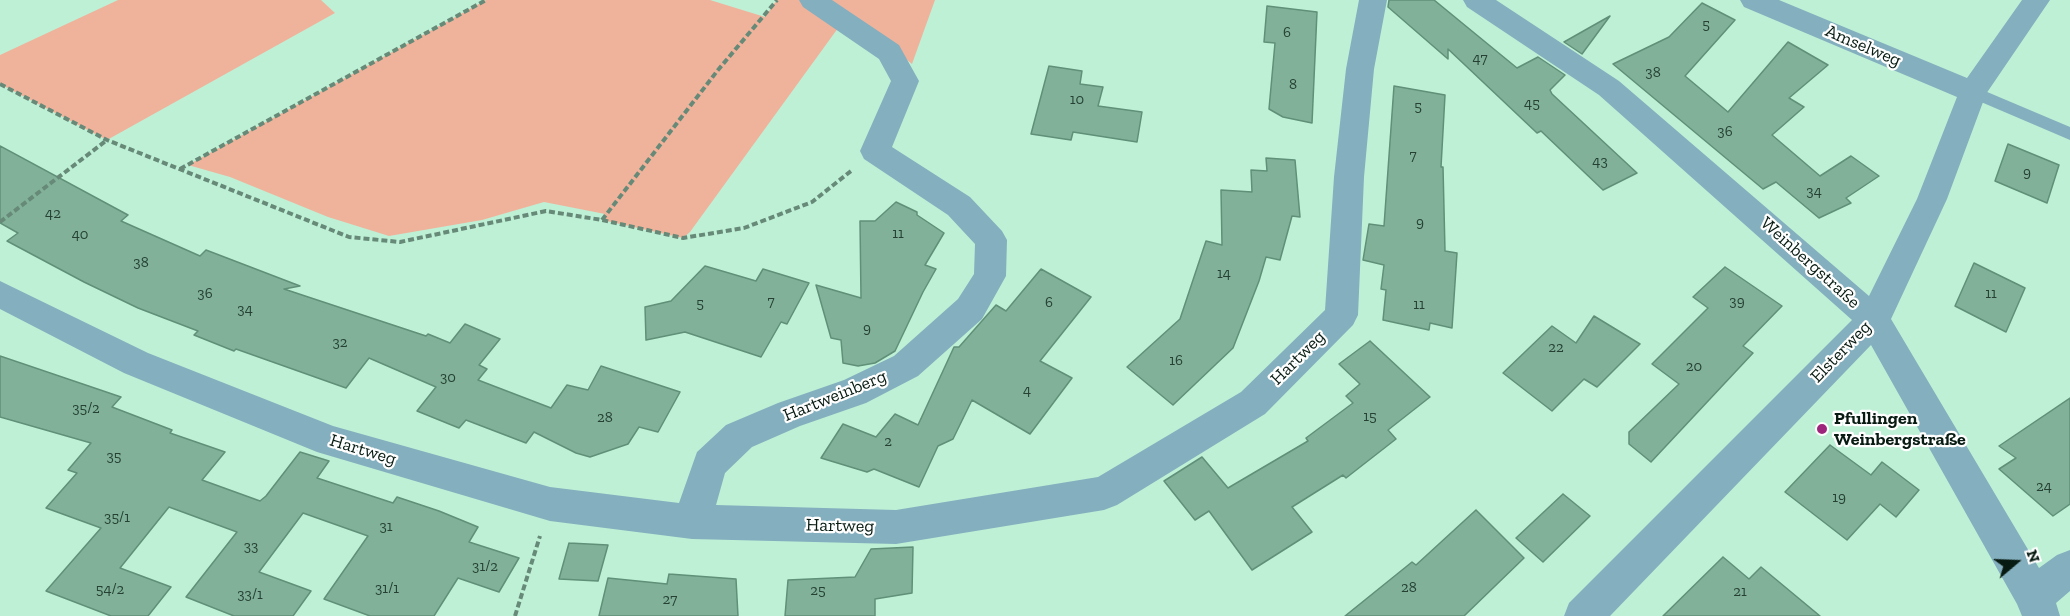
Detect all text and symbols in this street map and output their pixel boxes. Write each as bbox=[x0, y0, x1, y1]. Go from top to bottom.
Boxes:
house number: 5 bbox=[1702, 16, 1710, 34]
street label: Amselweg bbox=[1822, 20, 1904, 72]
house number: 6 bbox=[1283, 24, 1291, 42]
house number: 47 bbox=[1473, 50, 1487, 68]
house number: 38 bbox=[1645, 64, 1661, 82]
house number: 8 bbox=[1289, 76, 1297, 94]
house number: 10 bbox=[1070, 91, 1084, 109]
house number: 45 bbox=[1524, 95, 1540, 113]
house number: 5 bbox=[1414, 98, 1422, 116]
house number: 36 bbox=[1717, 123, 1733, 141]
house number: 7 bbox=[1409, 147, 1417, 165]
house number: 43 bbox=[1592, 153, 1608, 171]
house number: 9 bbox=[2023, 164, 2031, 182]
house number: 34 bbox=[1806, 183, 1822, 201]
house number: 42 bbox=[45, 205, 61, 223]
street label: Weinbergstraße bbox=[1756, 213, 1864, 313]
house number: 9 bbox=[1416, 214, 1424, 232]
house number: 11 bbox=[892, 225, 904, 243]
house number: 40 bbox=[72, 226, 88, 244]
house number: 38 bbox=[133, 254, 149, 272]
house number: 14 bbox=[1217, 265, 1231, 283]
house number: 36 bbox=[197, 285, 213, 303]
house number: 11 bbox=[1985, 285, 1997, 303]
house number: 7 bbox=[767, 293, 775, 311]
house number: 39 bbox=[1729, 293, 1745, 311]
house number: 6 bbox=[1045, 294, 1053, 312]
house number: 5 bbox=[696, 295, 704, 313]
house number: 11 bbox=[1413, 296, 1425, 314]
house number: 34 bbox=[237, 301, 253, 319]
street label: Elsterweg bbox=[1806, 316, 1876, 388]
house number: 9 bbox=[863, 320, 871, 338]
street label: Hartweg bbox=[1266, 326, 1330, 390]
house number: 32 bbox=[332, 334, 348, 352]
house number: 22 bbox=[1548, 339, 1564, 357]
house number: 16 bbox=[1169, 352, 1183, 370]
house number: 20 bbox=[1686, 358, 1702, 376]
street label: Hartweinberg bbox=[780, 366, 890, 426]
house number: 30 bbox=[440, 369, 456, 387]
house number: 4 bbox=[1023, 382, 1031, 400]
house number: 35/2 bbox=[72, 400, 100, 418]
house number: 15 bbox=[1363, 408, 1377, 426]
place label: Pfullingen Weinbergstraße bbox=[1834, 408, 1966, 450]
house number: 28 bbox=[597, 409, 613, 427]
marker: Pfullingen Weinbergstraße bbox=[1815, 422, 1829, 436]
street label: Hartweg bbox=[327, 430, 399, 470]
house number: 2 bbox=[884, 433, 892, 451]
house number: 35 bbox=[106, 448, 122, 466]
house number: 24 bbox=[2036, 478, 2052, 496]
house number: 19 bbox=[1832, 489, 1846, 507]
house number: 35/1 bbox=[104, 509, 130, 527]
street label: Hartweg bbox=[806, 515, 874, 537]
house number: 31 bbox=[379, 518, 393, 536]
north arrow bbox=[1986, 532, 2046, 592]
house number: 33 bbox=[244, 538, 258, 556]
text: N bbox=[2023, 547, 2044, 565]
house number: 31/2 bbox=[472, 558, 498, 576]
house number: 28 bbox=[1401, 579, 1417, 597]
house number: 31/1 bbox=[375, 580, 399, 598]
house number: 54/2 bbox=[96, 581, 124, 599]
house number: 25 bbox=[810, 582, 826, 600]
house number: 21 bbox=[1733, 583, 1747, 601]
house number: 33/1 bbox=[237, 586, 263, 604]
house number: 27 bbox=[663, 591, 677, 609]

